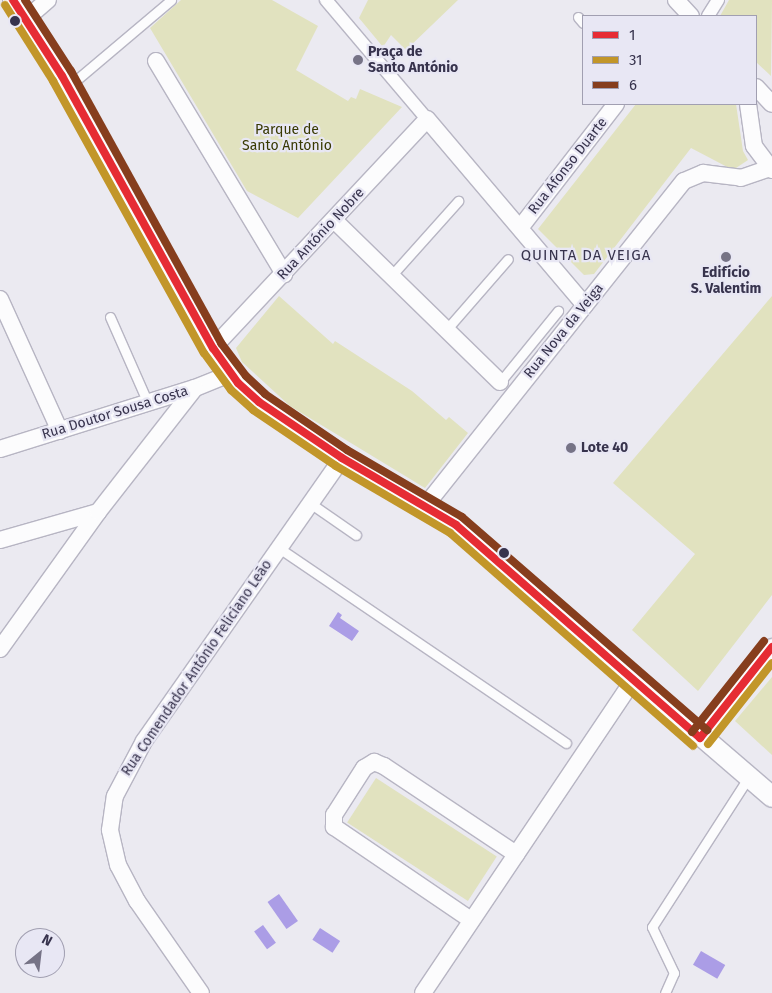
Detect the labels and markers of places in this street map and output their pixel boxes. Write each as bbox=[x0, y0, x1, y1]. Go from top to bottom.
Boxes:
unlabelled marker bbox=[10, 16, 20, 26]
place label: Praça de Santo António bbox=[368, 44, 458, 76]
marker: Praça de Santo António bbox=[352, 54, 364, 66]
marker: Edifício S. Valentim bbox=[720, 251, 732, 263]
place label: Edifício S. Valentim bbox=[691, 265, 761, 298]
place label: Lote 40 bbox=[581, 440, 628, 456]
marker: Lote 40 bbox=[565, 442, 577, 454]
unlabelled marker bbox=[499, 548, 509, 558]

